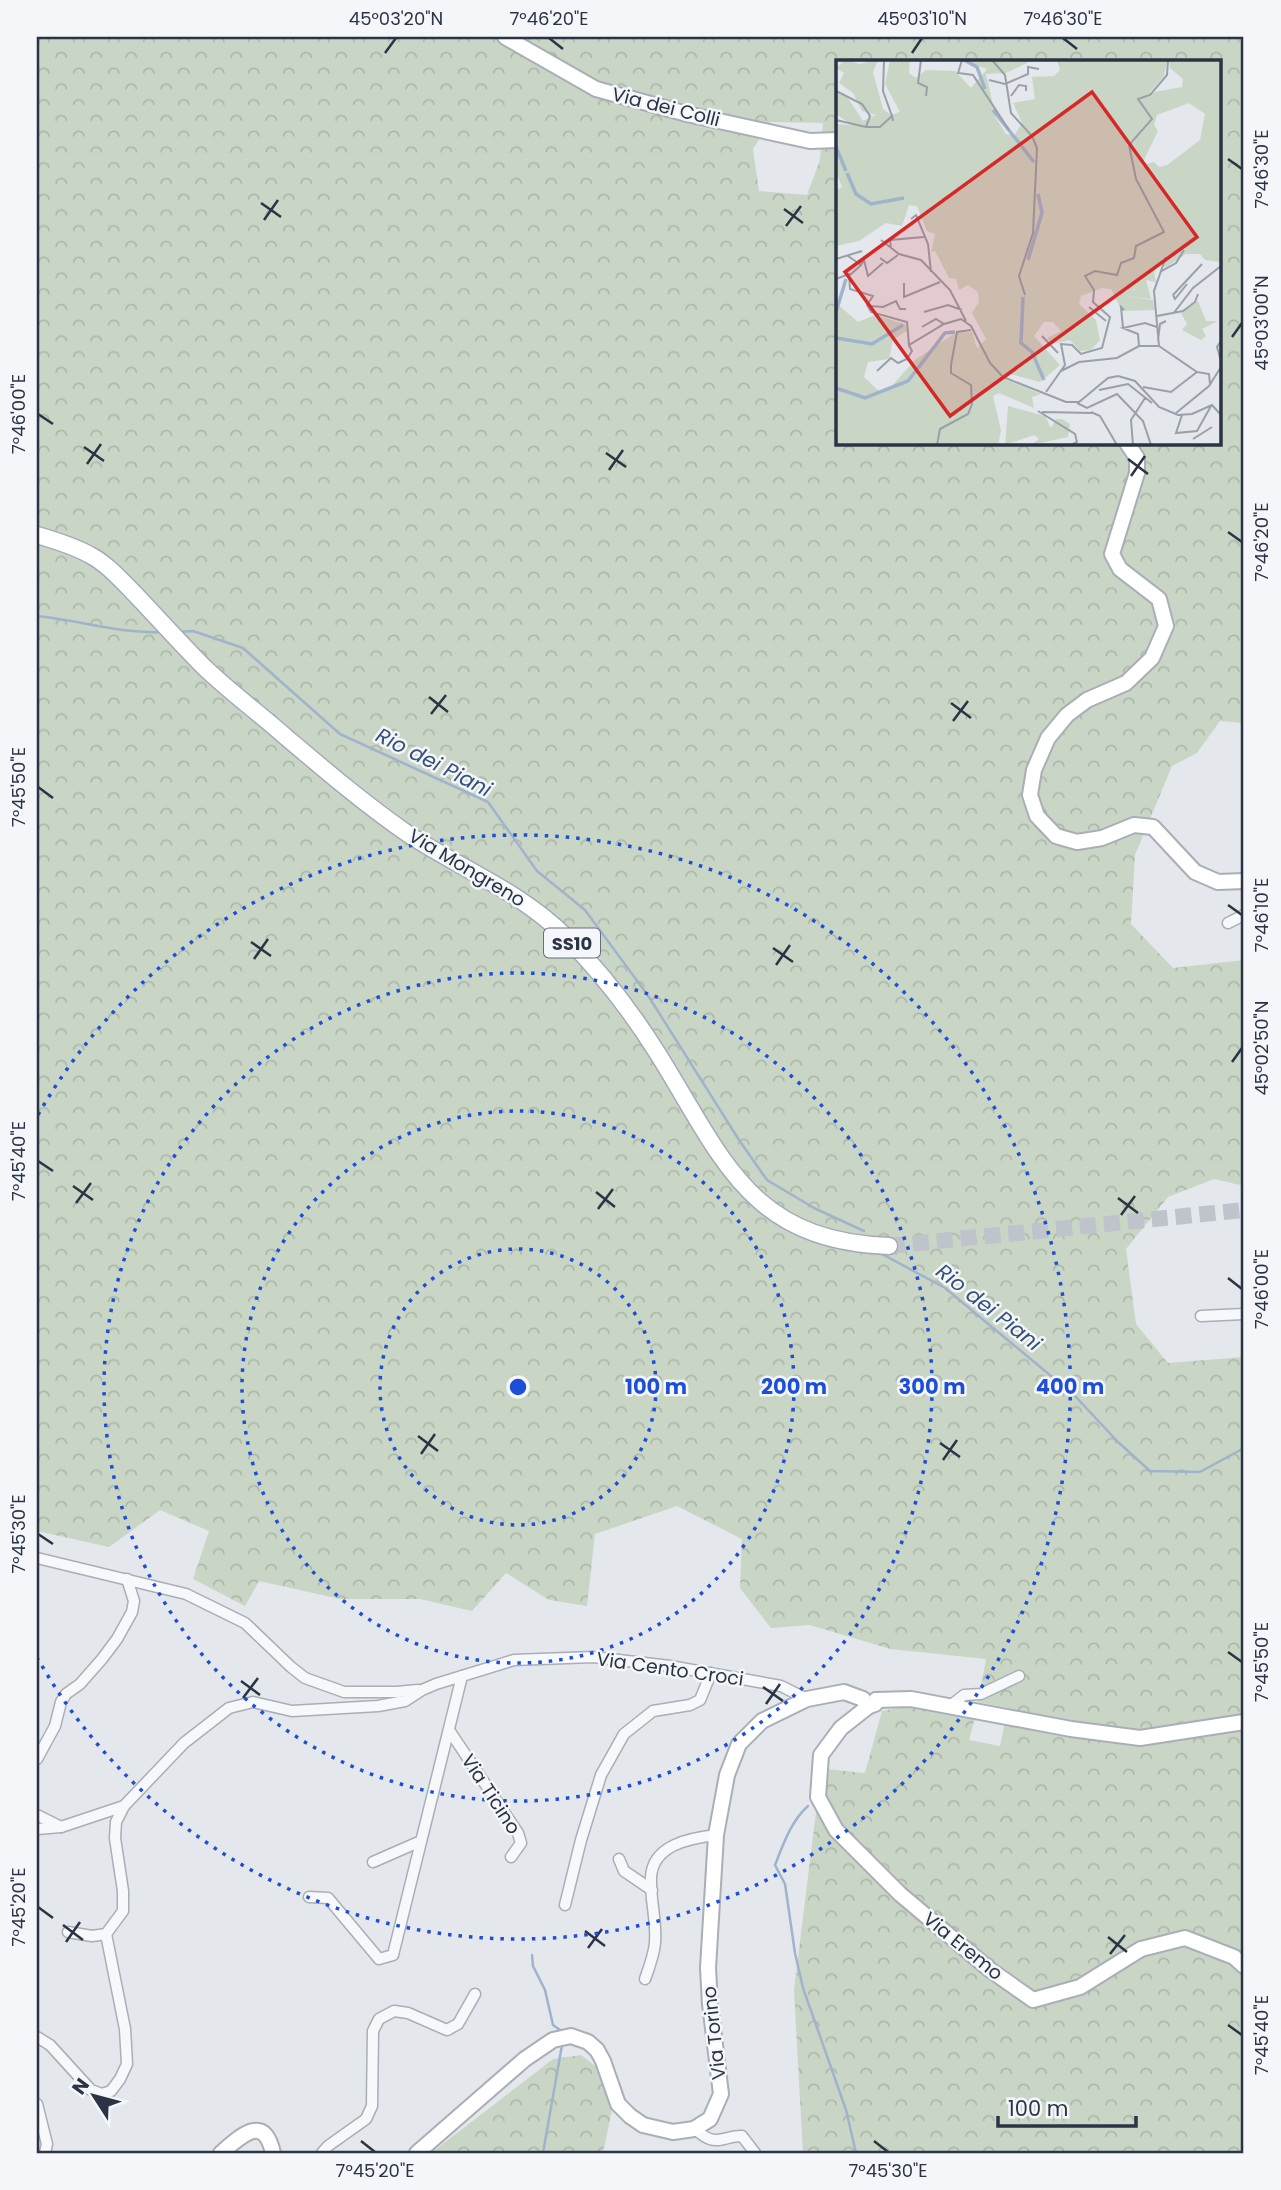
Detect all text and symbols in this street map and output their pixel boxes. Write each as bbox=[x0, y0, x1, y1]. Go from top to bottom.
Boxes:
text: 45°03'20"N bbox=[349, 6, 443, 31]
text: 7°46'20"E bbox=[510, 6, 588, 31]
text: 45°03'10"N bbox=[877, 6, 967, 31]
text: 7°46'30"E bbox=[1023, 6, 1103, 31]
inset map bbox=[836, 60, 1222, 444]
street label: Via dei Colli bbox=[609, 81, 723, 133]
text: 7°46'30"E bbox=[1249, 129, 1274, 209]
text: 45°03'00"N bbox=[1249, 275, 1274, 371]
text: 7°46'00"E bbox=[6, 374, 31, 454]
text: 7°46'20"E bbox=[1249, 503, 1274, 581]
water label: Rio dei Piani bbox=[371, 720, 498, 804]
text: 7°45'50"E bbox=[6, 747, 31, 827]
street label: Via Mongreno bbox=[403, 822, 531, 914]
text: 7°46'10"E bbox=[1249, 878, 1274, 952]
road number: SS10 bbox=[544, 928, 600, 958]
text: 45°02'50"N bbox=[1249, 1000, 1274, 1096]
text: 7°45'40"E bbox=[6, 1121, 31, 1201]
text: 7°46'00"E bbox=[1249, 1249, 1274, 1329]
water label: Rio dei Piani bbox=[930, 1257, 1048, 1358]
text: 100 m bbox=[625, 1372, 687, 1401]
text: 200 m bbox=[761, 1372, 827, 1401]
text: 300 m bbox=[899, 1372, 965, 1401]
text: 400 m bbox=[1036, 1372, 1104, 1401]
centre of rings bbox=[506, 1375, 530, 1399]
text: 7°45'30"E bbox=[6, 1494, 31, 1574]
text: 7°45'50"E bbox=[1249, 1622, 1274, 1702]
street label: Via Cento Croci bbox=[595, 1645, 745, 1693]
street label: Via Ticino bbox=[455, 1749, 527, 1839]
text: 7°45'20"E bbox=[6, 1868, 31, 1946]
street label: Via Eremo bbox=[917, 1905, 1009, 1987]
street label: Via Torino bbox=[696, 1985, 732, 2081]
text: 7°45'40"E bbox=[1249, 1995, 1274, 2075]
north arrow bbox=[60, 2060, 130, 2130]
text: N bbox=[66, 2073, 96, 2100]
scale bar bbox=[998, 2085, 1136, 2129]
text: 100 m bbox=[1008, 2094, 1068, 2123]
text: 7°45'20"E bbox=[336, 2158, 414, 2183]
text: 7°45'30"E bbox=[848, 2158, 928, 2183]

